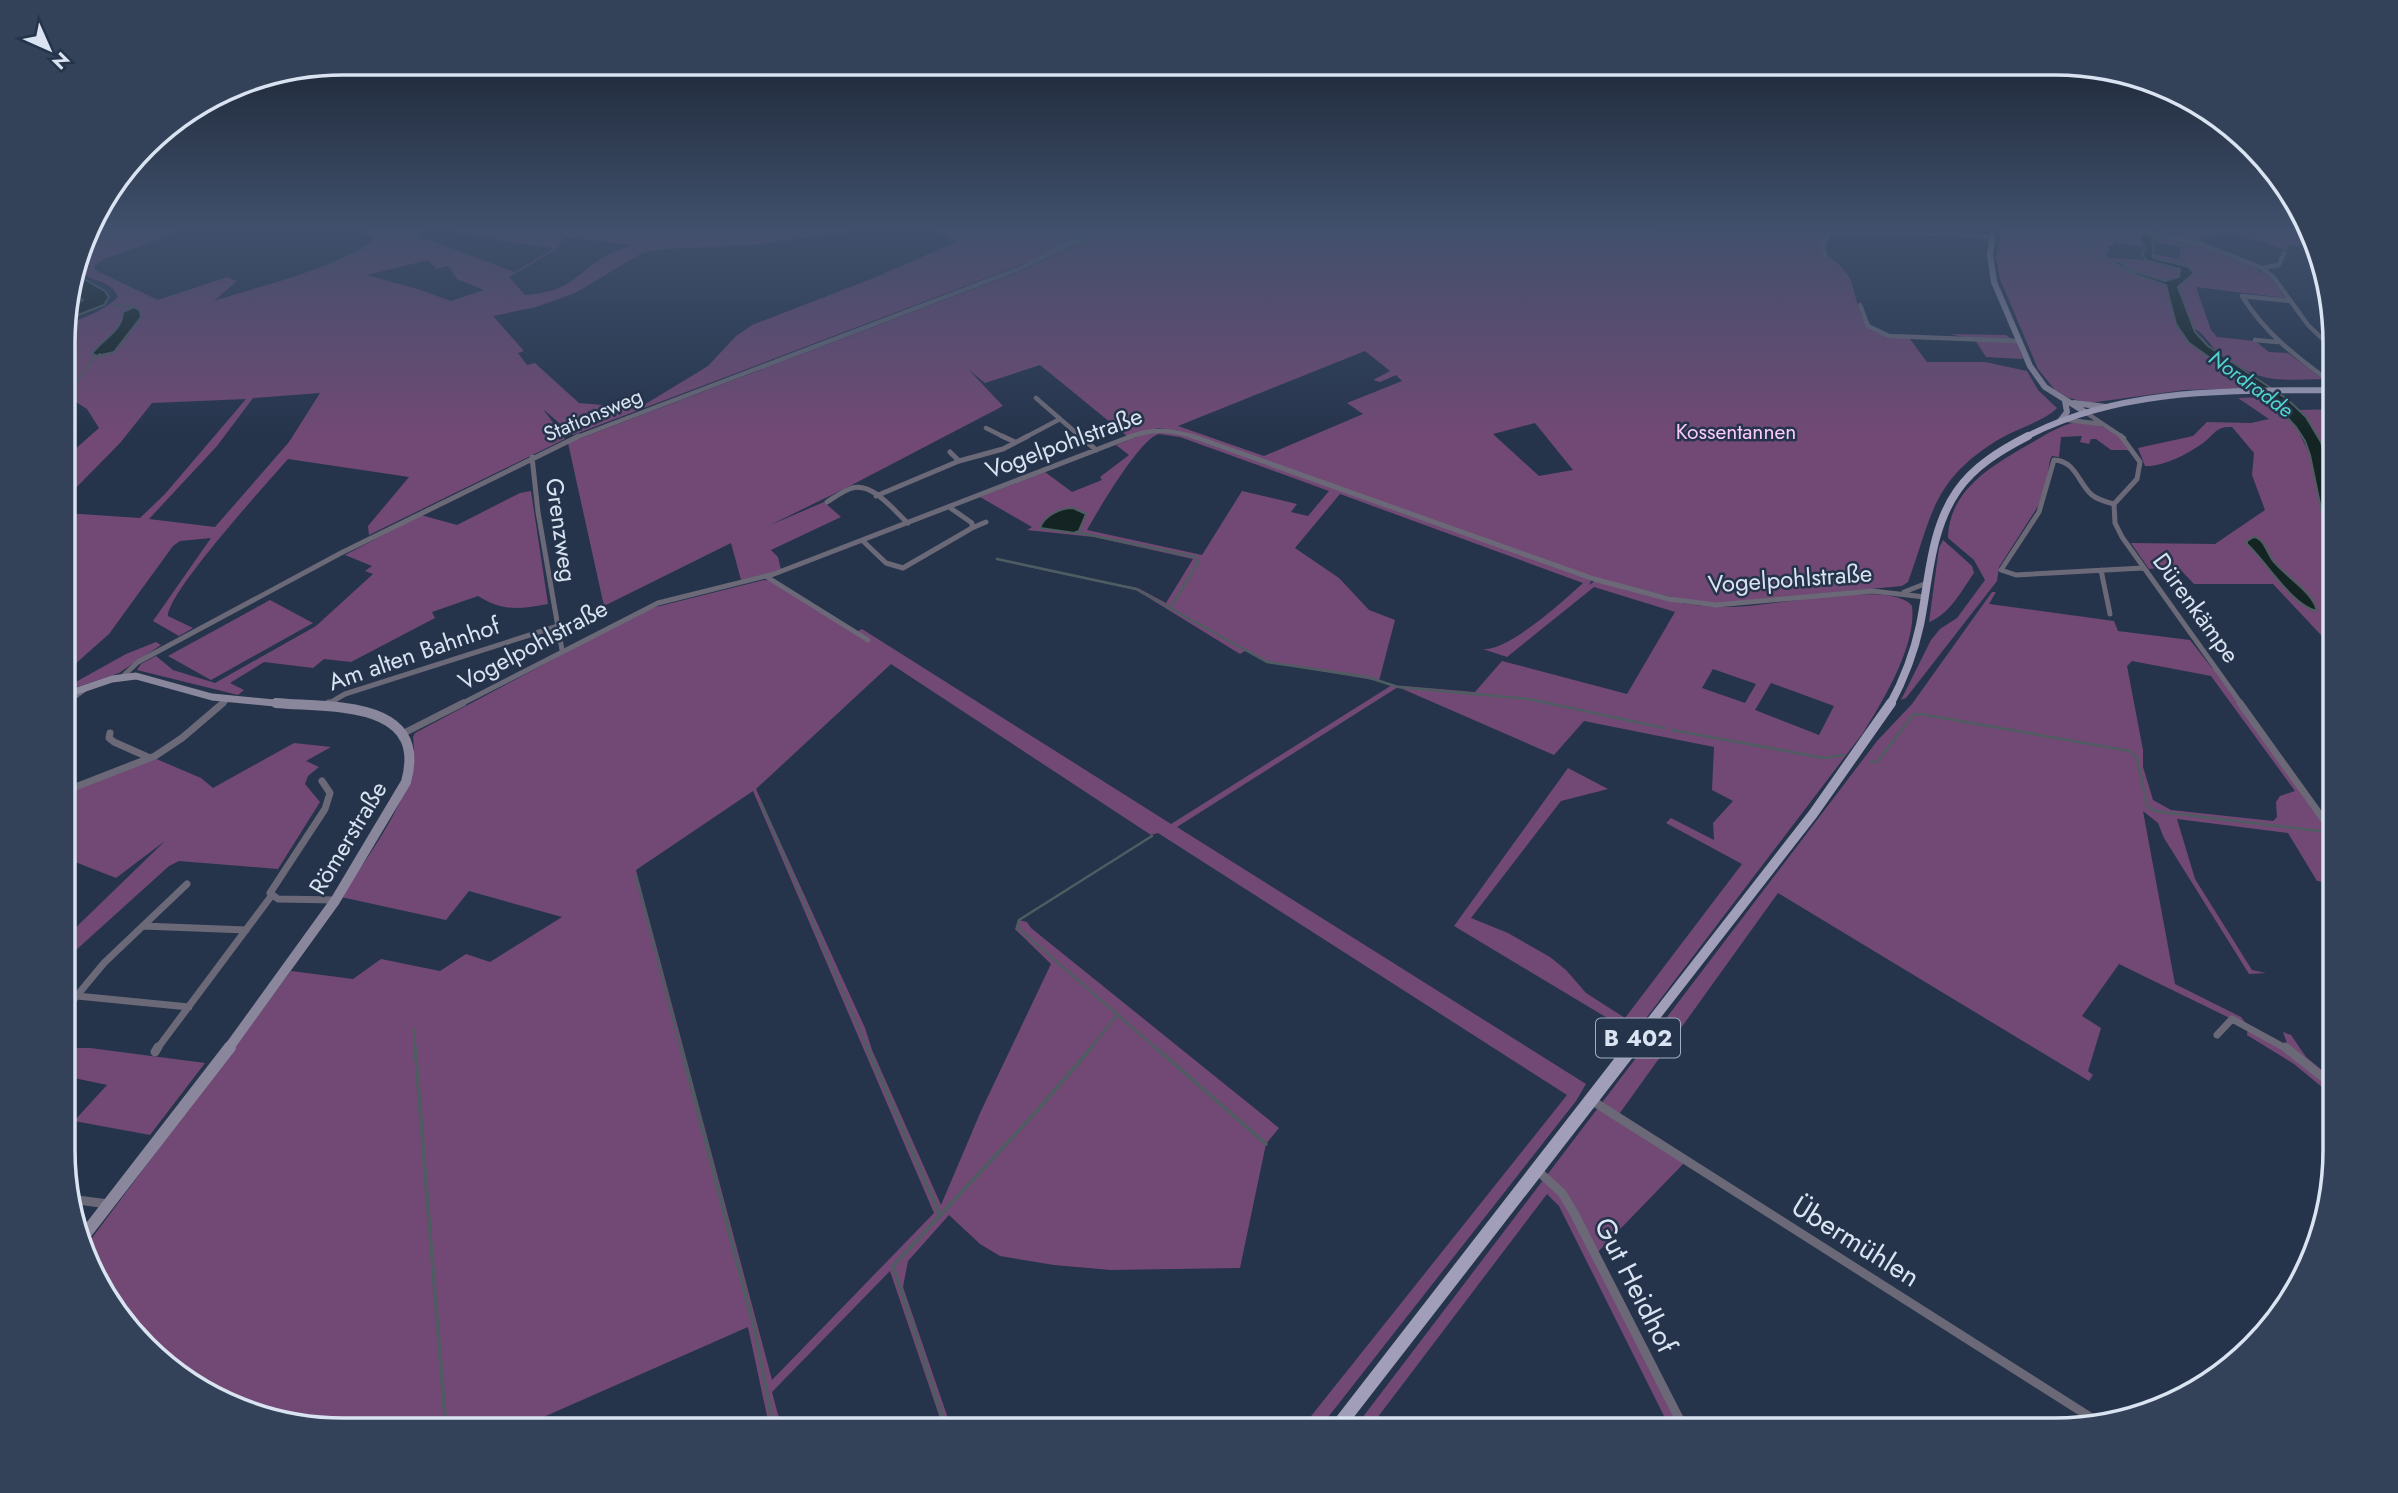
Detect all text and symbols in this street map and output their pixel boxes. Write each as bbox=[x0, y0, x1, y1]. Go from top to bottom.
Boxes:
north arrow bbox=[14, 14, 84, 84]
text: N bbox=[46, 46, 76, 76]
water label: Nordradde bbox=[2203, 343, 2300, 425]
street label: Stationsweg bbox=[539, 381, 647, 449]
street label: Vogelpohlstraße bbox=[980, 398, 1147, 487]
park label: Kossentannen bbox=[1676, 417, 1796, 447]
street label: Grenzweg bbox=[537, 476, 586, 584]
street label: Dürenkämpe bbox=[2144, 545, 2248, 670]
street label: Vogelpohlstraße bbox=[1707, 555, 1873, 602]
street label: Vogelpohlstraße bbox=[452, 590, 614, 699]
street label: Am alten Bahnhof bbox=[323, 607, 505, 699]
street label: Römerstraße bbox=[300, 774, 395, 901]
road number: B 402 bbox=[1596, 1018, 1680, 1058]
street label: Übermühlen bbox=[1784, 1186, 1928, 1297]
street label: Gut Heidhof bbox=[1584, 1210, 1688, 1361]

